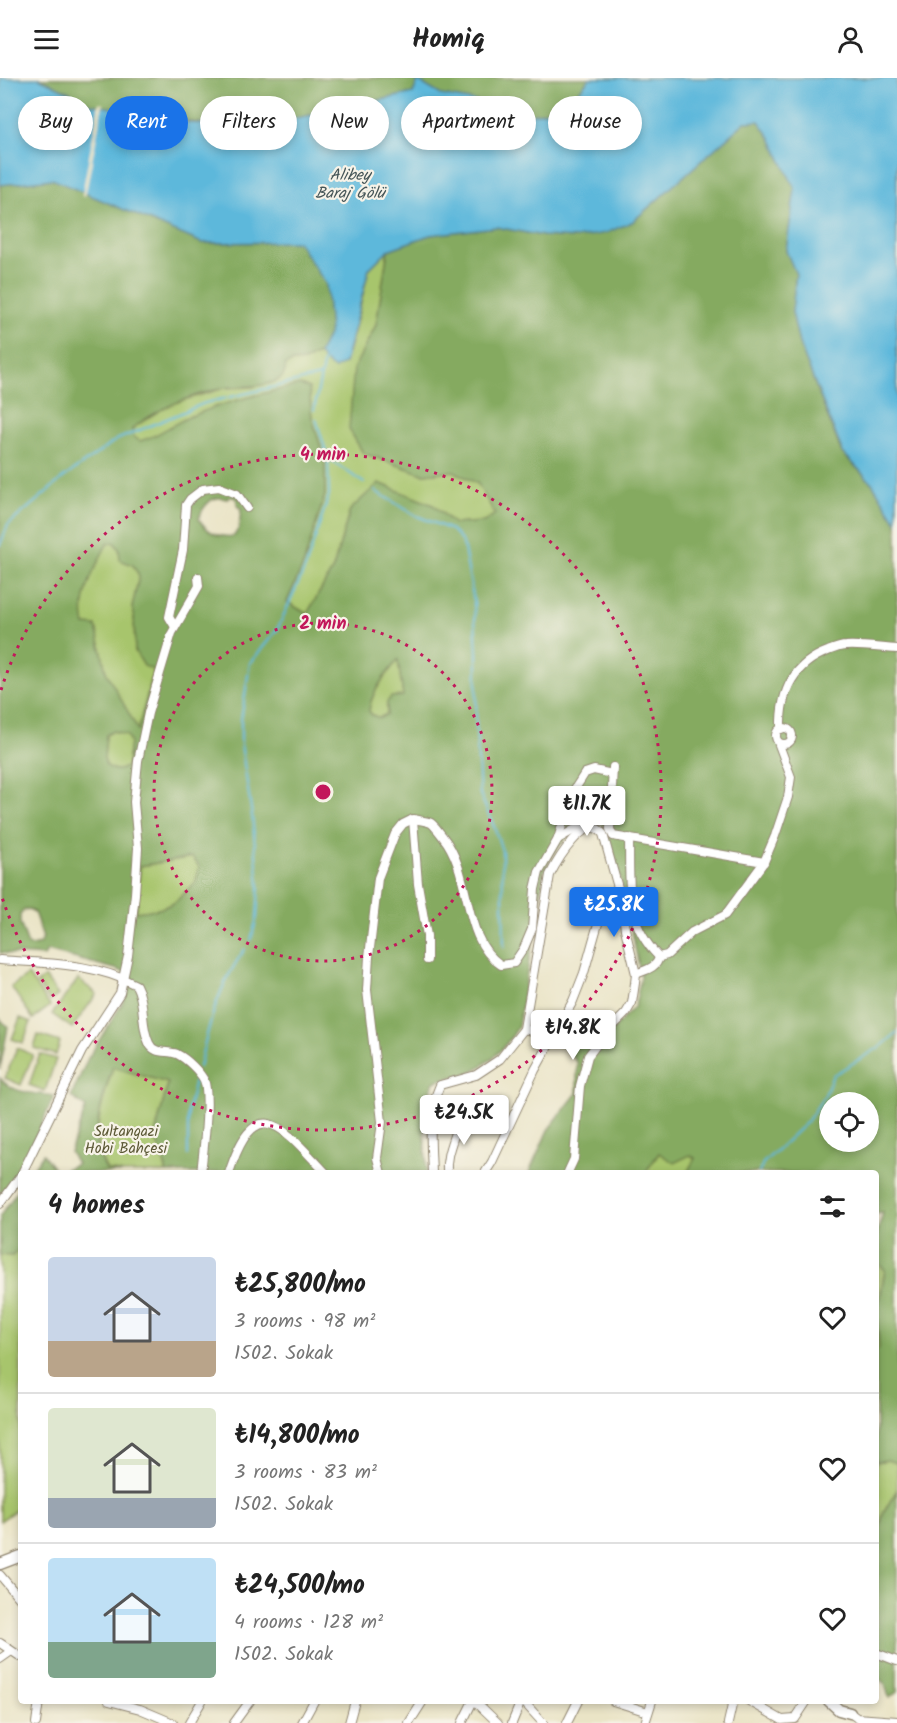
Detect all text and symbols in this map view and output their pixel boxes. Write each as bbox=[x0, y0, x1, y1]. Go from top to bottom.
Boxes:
text: Homiq bbox=[412, 18, 485, 61]
icon: menu bbox=[30, 23, 63, 56]
icon: person bbox=[834, 23, 867, 56]
chip: Buy bbox=[18, 96, 93, 150]
chip: Rent bbox=[105, 96, 188, 150]
chip: Filters bbox=[200, 96, 297, 150]
chip: New bbox=[309, 96, 389, 150]
chip: Apartment bbox=[401, 96, 536, 150]
chip: House bbox=[548, 96, 642, 150]
water label: Alibey Baraj Gölü bbox=[315, 163, 387, 206]
text: 4 min bbox=[300, 441, 346, 470]
text: 2 min bbox=[300, 610, 346, 639]
centre of rings bbox=[313, 782, 333, 802]
pin: ₺11.7K bbox=[538, 786, 636, 837]
text: ₺11.7K bbox=[562, 789, 612, 821]
pin: ₺25.8K bbox=[565, 887, 663, 938]
text: ₺25.8K bbox=[583, 890, 645, 922]
pin: ₺14.8K bbox=[524, 1010, 622, 1061]
text: ₺14.8K bbox=[545, 1013, 601, 1045]
map controls bbox=[819, 1092, 879, 1152]
button: locate bbox=[819, 1092, 879, 1152]
pin: ₺24.5K bbox=[415, 1095, 513, 1146]
text: ₺24.5K bbox=[434, 1098, 494, 1130]
park label: Sultangazi Hobi Bahçesi bbox=[85, 1120, 169, 1161]
text: 4 homes bbox=[48, 1185, 145, 1227]
icon: filters bbox=[816, 1190, 849, 1223]
text: ₺25,800/mo bbox=[234, 1264, 366, 1306]
icon: home bbox=[96, 1281, 168, 1353]
icon: heart bbox=[816, 1301, 849, 1334]
text: 3 rooms · 98 m² bbox=[234, 1306, 375, 1338]
text: 1502. Sokak bbox=[234, 1338, 333, 1370]
text: ₺14,800/mo bbox=[234, 1415, 360, 1457]
icon: home bbox=[96, 1432, 168, 1504]
icon: heart bbox=[816, 1452, 849, 1485]
text: 3 rooms · 83 m² bbox=[234, 1457, 377, 1489]
text: 1502. Sokak bbox=[234, 1489, 333, 1521]
text: ₺24,500/mo bbox=[234, 1565, 365, 1607]
icon: home bbox=[96, 1582, 168, 1654]
icon: heart bbox=[816, 1602, 849, 1635]
text: 4 rooms · 128 m² bbox=[234, 1607, 383, 1639]
text: 1502. Sokak bbox=[234, 1639, 333, 1671]

